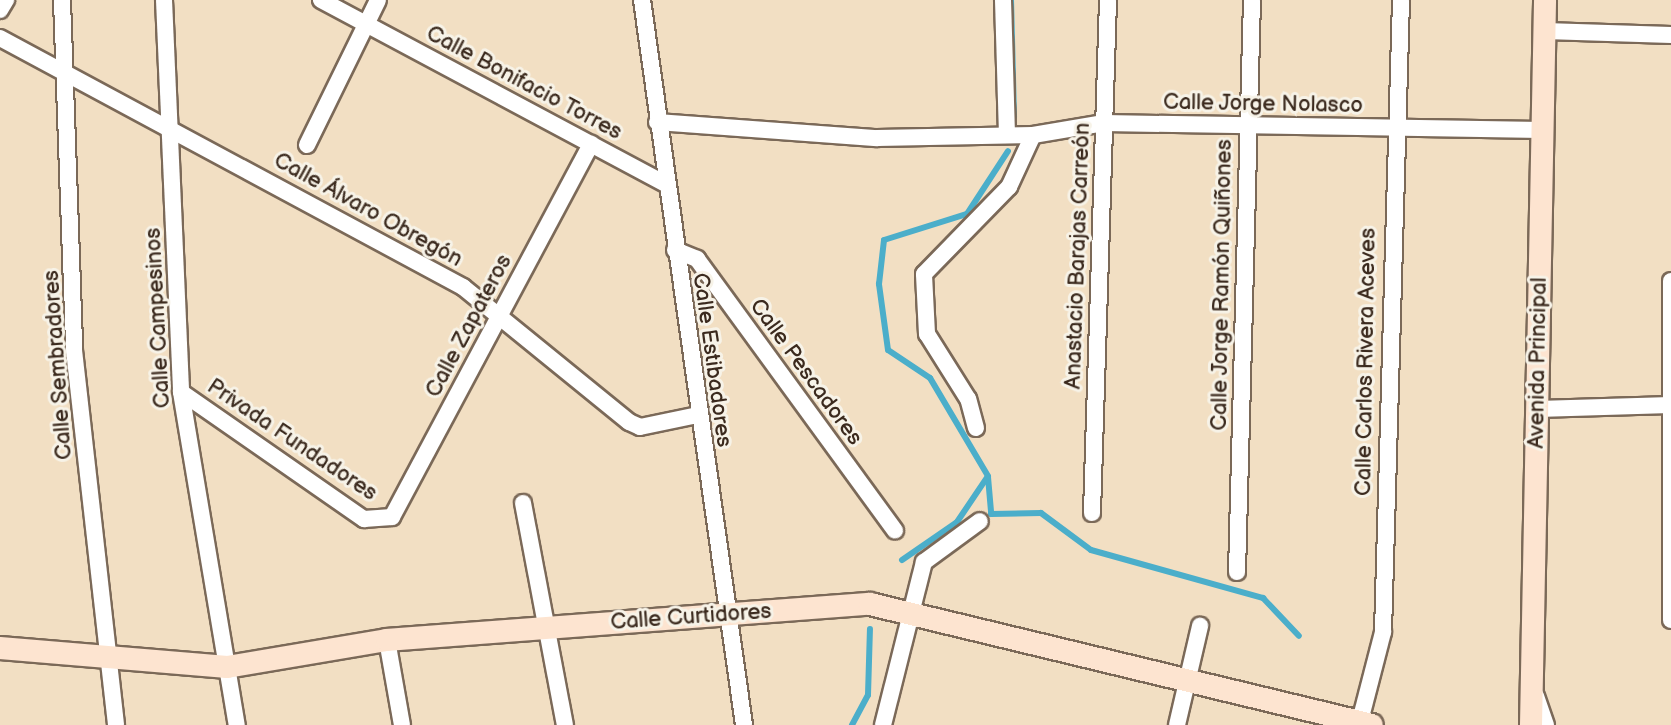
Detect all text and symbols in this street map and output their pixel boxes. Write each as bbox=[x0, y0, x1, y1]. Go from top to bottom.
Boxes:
street label: Calle Bonifacio Torres bbox=[421, 20, 627, 146]
street label: Calle Jorge Nolasco bbox=[1162, 89, 1364, 119]
street label: Anastacio Barajas Carreón bbox=[1060, 122, 1096, 390]
street label: Calle Jorge Ramón Quiñones bbox=[1206, 139, 1238, 431]
street label: Calle Álvaro Obregón bbox=[269, 147, 467, 273]
street label: Calle Campesinos bbox=[140, 227, 176, 409]
street label: Calle Carlos Rivera Aceves bbox=[1350, 228, 1382, 496]
street label: Calle Zapateros bbox=[420, 250, 518, 402]
street label: Calle Sembradores bbox=[38, 269, 78, 461]
street label: Calle Estibadores bbox=[687, 271, 737, 449]
street label: Avenida Principal bbox=[1523, 277, 1553, 449]
street label: Calle Pescadores bbox=[744, 294, 868, 450]
street label: Privada Fundadores bbox=[202, 373, 382, 507]
street label: Calle Curtidores bbox=[610, 598, 772, 636]

